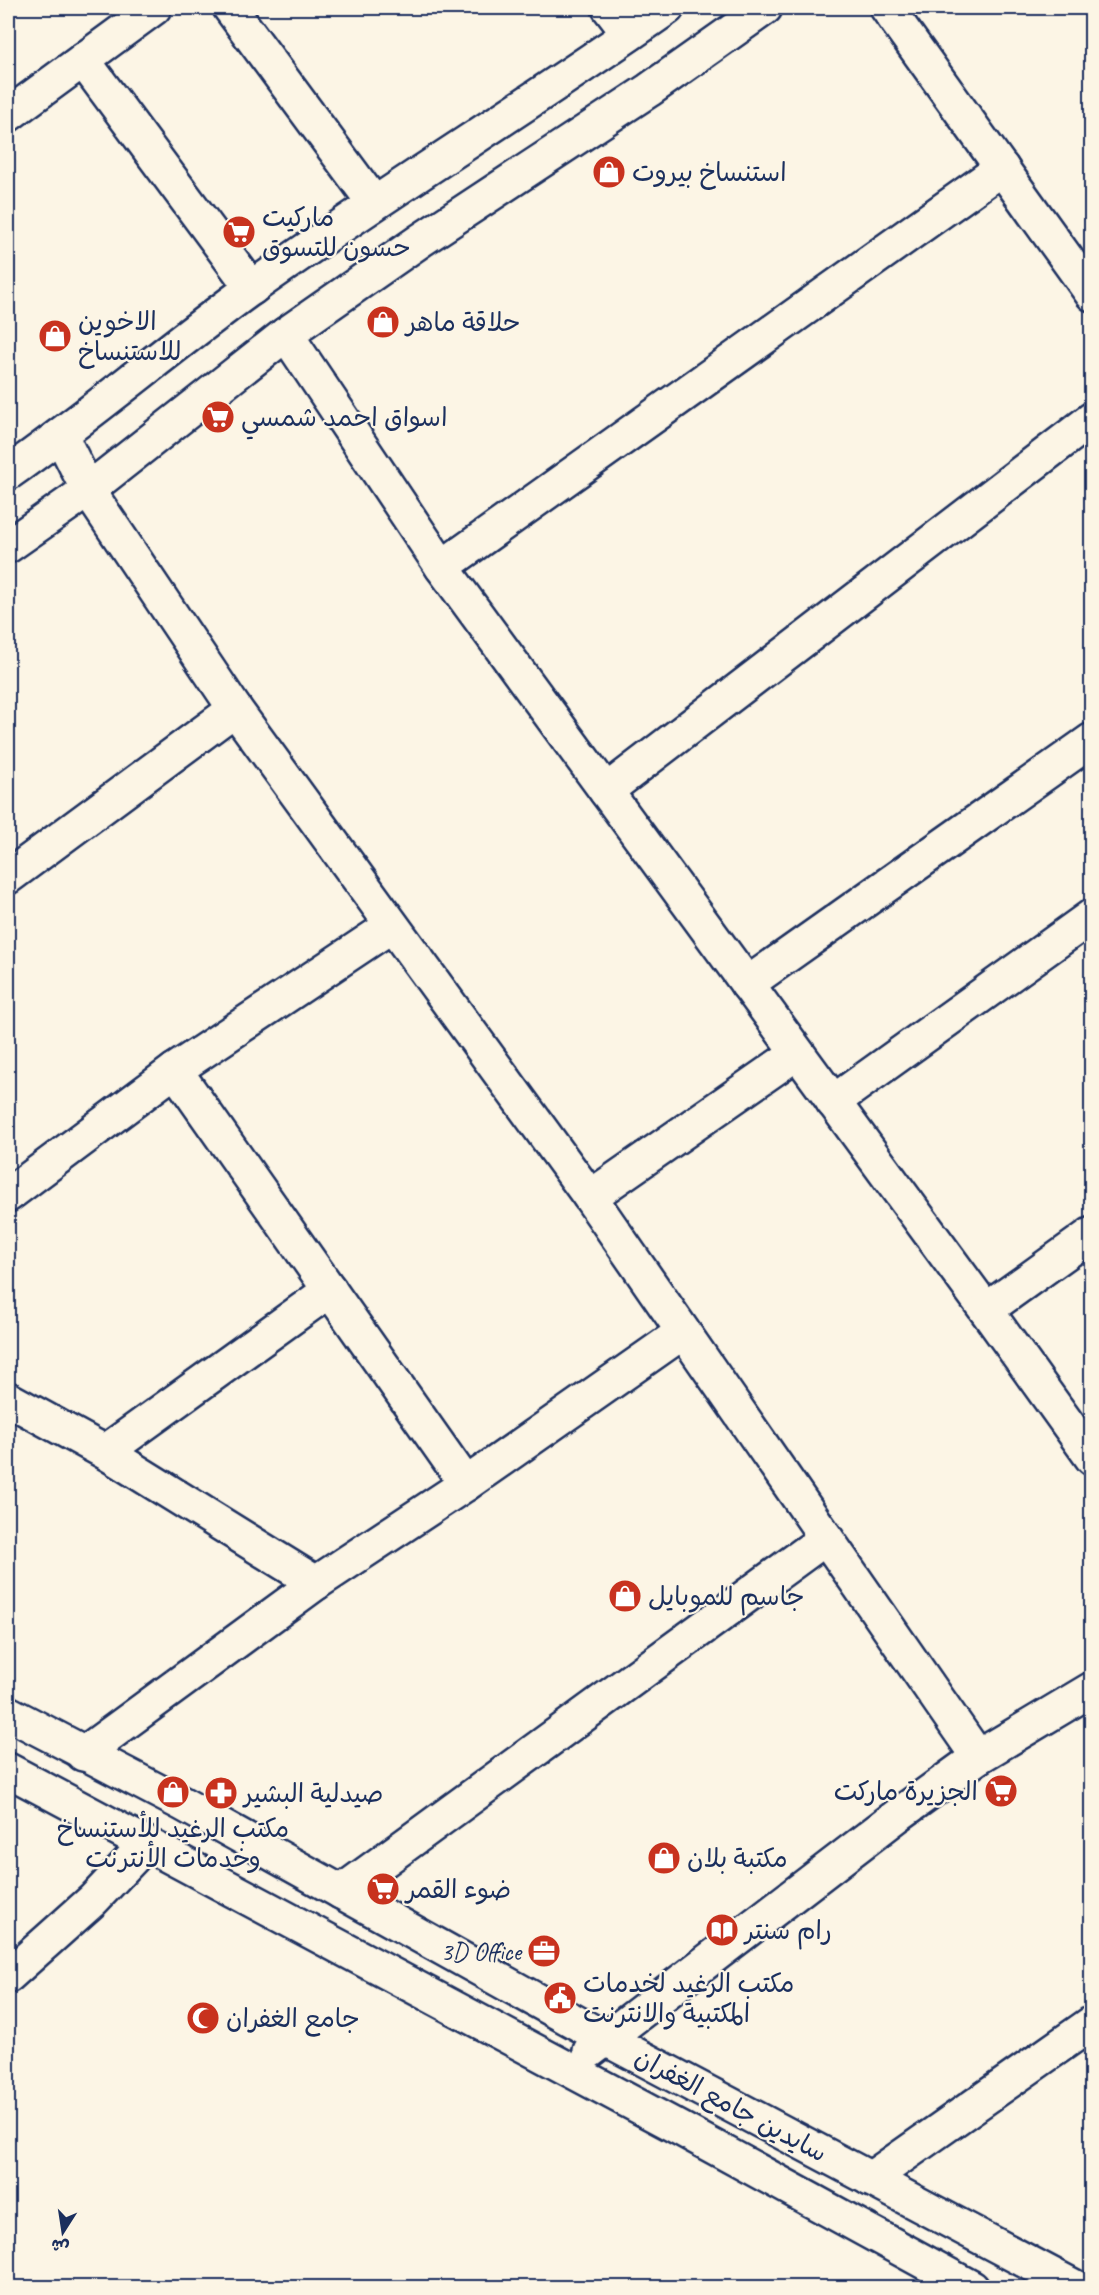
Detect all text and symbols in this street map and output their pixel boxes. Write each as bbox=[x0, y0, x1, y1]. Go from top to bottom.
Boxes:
shop icon: استنساخ بيروت bbox=[591, 154, 627, 190]
place label: استنساخ بيروت bbox=[632, 156, 787, 190]
place label: ماركيت حسون للتسوق bbox=[262, 201, 410, 264]
supermarket icon: ماركيت حسون للتسوق bbox=[221, 214, 257, 250]
shop icon: حلاقة ماهر bbox=[365, 304, 401, 340]
place label: الاخوين للاستنساخ bbox=[78, 305, 182, 369]
place label: حلاقة ماهر bbox=[404, 306, 521, 339]
shop icon: الاخوين للاستنساخ bbox=[37, 318, 73, 354]
supermarket icon: اسواق احمد شمسي bbox=[200, 399, 236, 435]
place label: اسواق احمد شمسي bbox=[241, 401, 447, 440]
shop icon: جاسم للموبايل bbox=[607, 1578, 643, 1614]
place label: جاسم للموبايل bbox=[648, 1580, 805, 1616]
supermarket icon: الجزيرة ماركت bbox=[983, 1773, 1019, 1809]
shop icon: مكتب الرغيد للأستنساخ وخدمات الأنترنت bbox=[155, 1774, 191, 1810]
pharmacy icon: صيدلية البشير bbox=[203, 1775, 239, 1811]
place label: الجزيرة ماركت bbox=[834, 1775, 978, 1808]
place label: صيدلية البشير bbox=[242, 1777, 384, 1810]
place label: مكتب الرغيد للأستنساخ وخدمات الأنترنت bbox=[57, 1810, 289, 1875]
shop icon: مكتبة بلان bbox=[646, 1840, 682, 1876]
place label: مكتبة بلان bbox=[687, 1842, 788, 1875]
supermarket icon: ضوء القمر bbox=[365, 1871, 401, 1907]
place label: ضوء القمر bbox=[404, 1873, 511, 1906]
library icon: رام سنتر bbox=[704, 1912, 740, 1948]
place label: رام سنتر bbox=[743, 1914, 832, 1950]
office icon: 3D Office bbox=[526, 1933, 562, 1969]
place label: 3D Office bbox=[440, 1935, 524, 1968]
place label: مكتب الرغيد لخدمات المكتبية والانترنت bbox=[583, 1967, 794, 2030]
public building icon: مكتب الرغيد لخدمات المكتبية والانترنت bbox=[542, 1980, 578, 2016]
mosque icon: جامع الغفران bbox=[185, 2000, 221, 2036]
place label: جامع الغفران bbox=[226, 2002, 360, 2037]
street label: سايدين جامع الغفران bbox=[628, 2040, 833, 2171]
north arrow bbox=[33, 2202, 93, 2262]
text: ش bbox=[49, 2234, 71, 2257]

